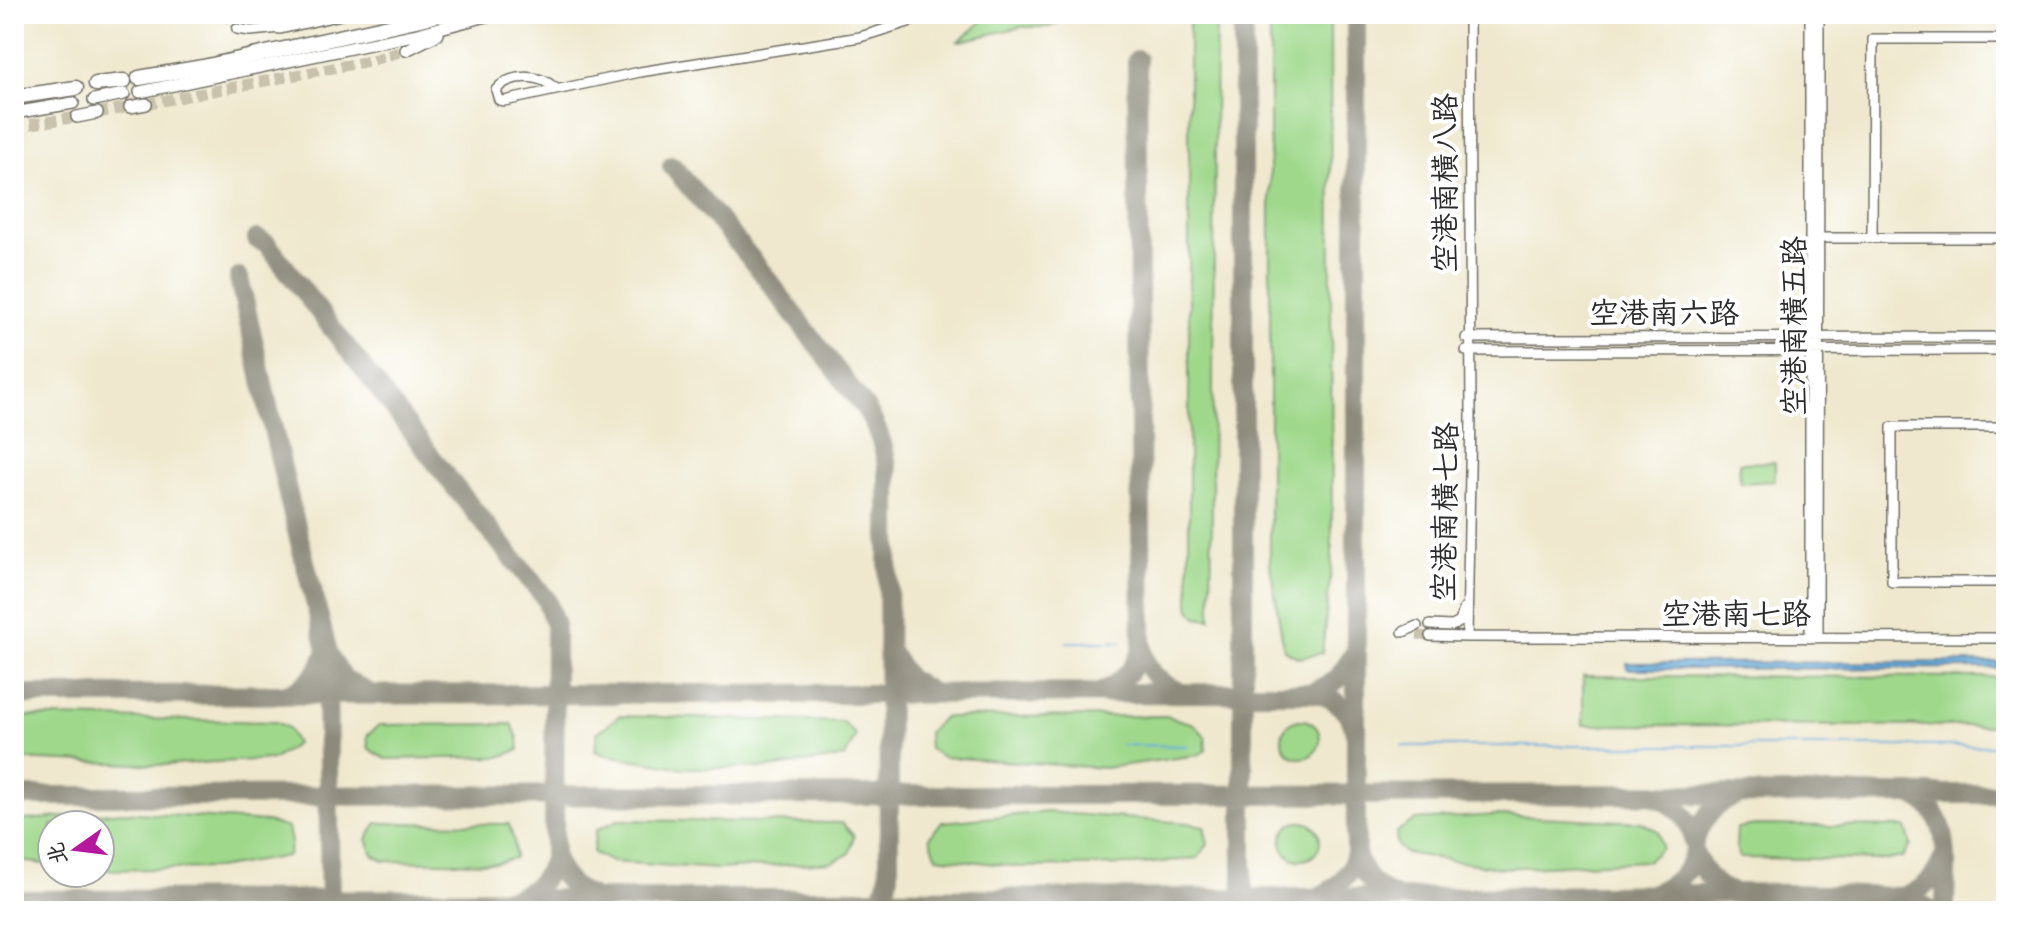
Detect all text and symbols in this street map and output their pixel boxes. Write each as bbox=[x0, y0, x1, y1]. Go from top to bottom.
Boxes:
street label: 空港南横八路 bbox=[1427, 93, 1466, 273]
street label: 空港南横五路 bbox=[1776, 236, 1815, 416]
street label: 空港南六路 bbox=[1589, 295, 1739, 334]
street label: 空港南横七路 bbox=[1425, 422, 1468, 602]
street label: 空港南七路 bbox=[1661, 596, 1811, 635]
north arrow bbox=[36, 809, 116, 889]
text: 北 bbox=[42, 839, 75, 867]

